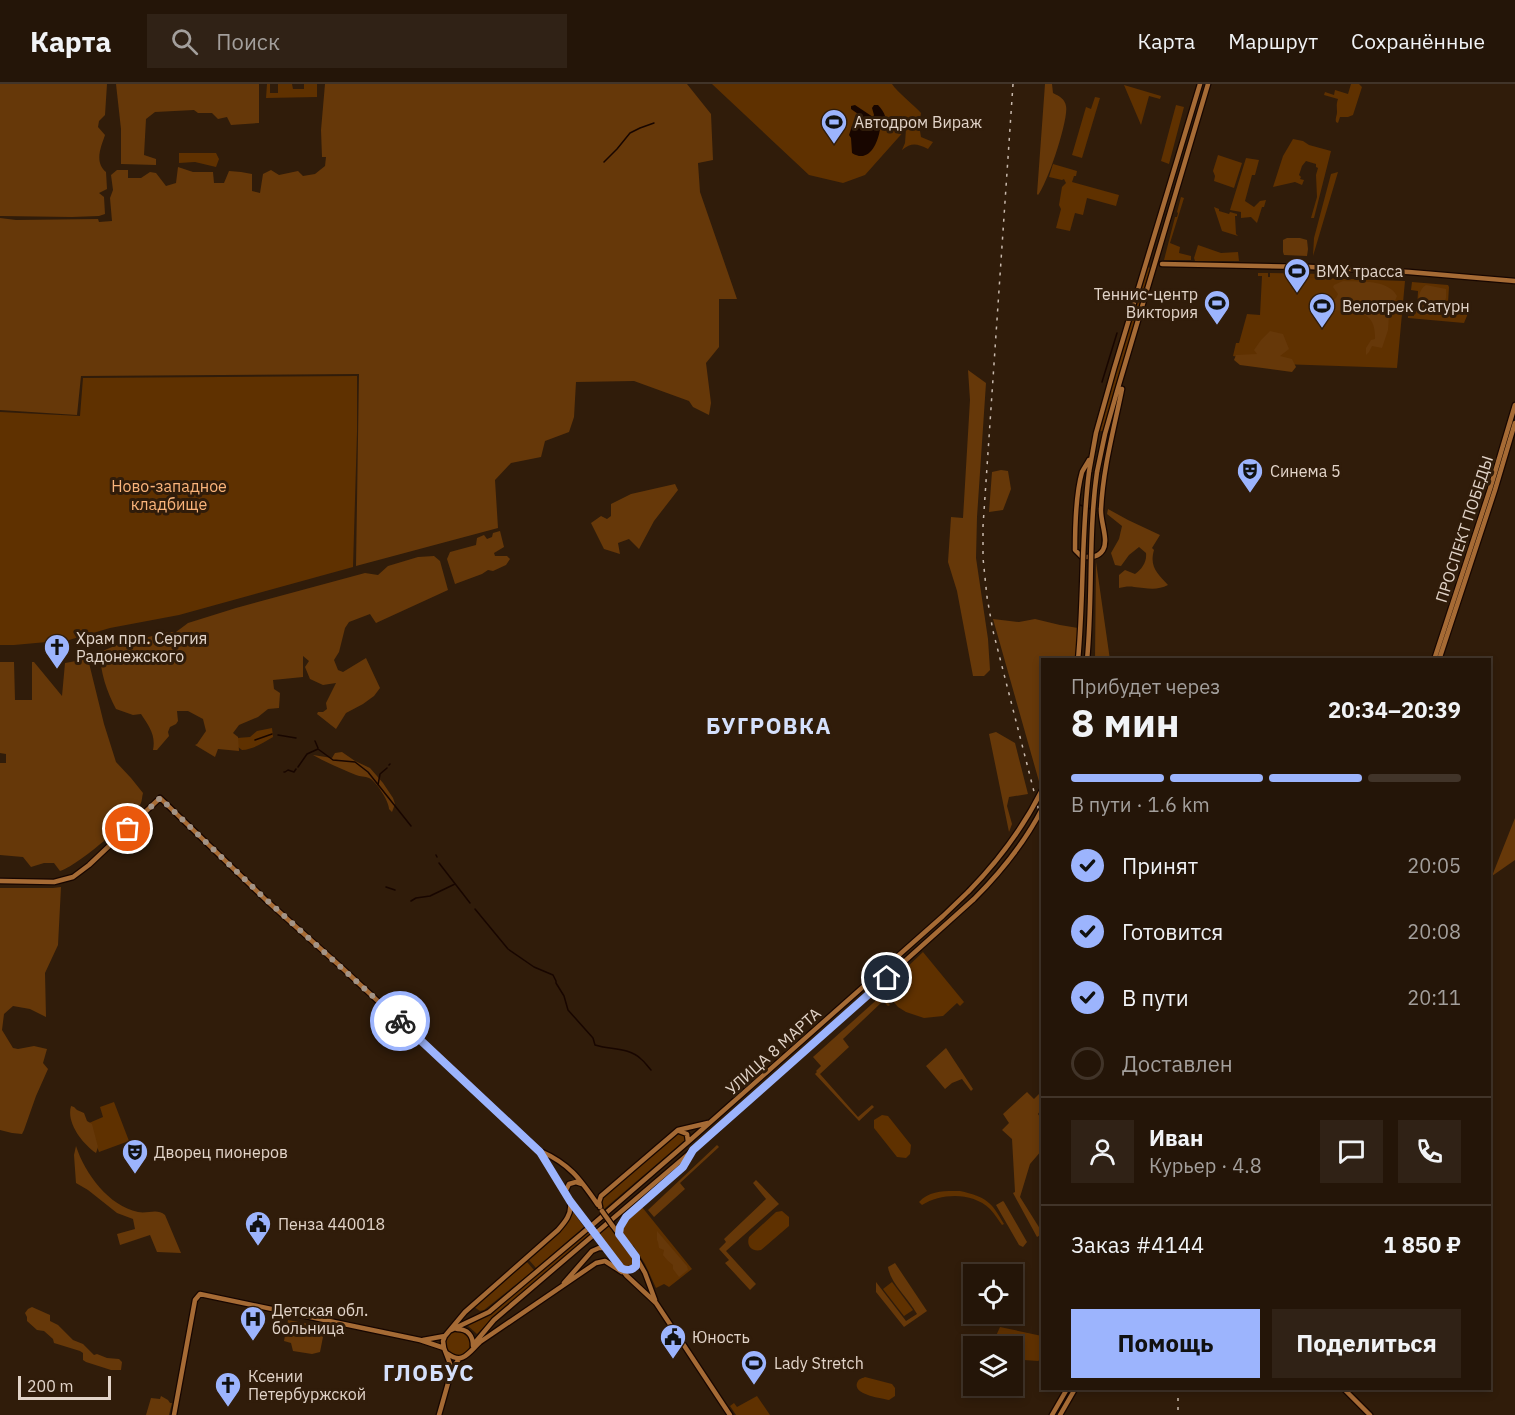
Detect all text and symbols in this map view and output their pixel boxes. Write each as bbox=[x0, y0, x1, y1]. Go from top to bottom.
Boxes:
search box bbox=[147, 14, 567, 68]
text: Карта bbox=[30, 23, 111, 60]
icon: search bbox=[168, 25, 201, 58]
text: Поиск bbox=[216, 27, 280, 56]
text: Карта bbox=[1137, 27, 1195, 55]
text: Маршрут bbox=[1228, 27, 1318, 55]
text: Сохранённые bbox=[1351, 27, 1485, 55]
sports icon: Автодром Вираж bbox=[819, 107, 849, 145]
place label: Автодром Вираж bbox=[854, 112, 982, 132]
sports icon: BMX трасса bbox=[1282, 256, 1312, 294]
place label: BMX трасса bbox=[1316, 261, 1403, 281]
place label: Теннис-центр Виктория bbox=[1094, 284, 1198, 322]
sports icon: Теннис-центр Виктория bbox=[1202, 288, 1232, 326]
sports icon: Велотрек Сатурн bbox=[1307, 291, 1337, 329]
place label: Велотрек Сатурн bbox=[1342, 296, 1470, 316]
street label: ПРОСПЕКТ ПОБЕДЫ bbox=[1431, 453, 1497, 605]
theatre icon: Синема 5 bbox=[1235, 456, 1265, 494]
place label: Синема 5 bbox=[1270, 461, 1341, 481]
park label: Ново-западное кладбище bbox=[111, 476, 227, 514]
place label: Храм прп. Сергия Радонежского bbox=[76, 628, 207, 666]
church icon: Храм прп. Сергия Радонежского bbox=[42, 632, 72, 670]
text: Прибудет через bbox=[1071, 673, 1220, 700]
text: 20:34–20:39 bbox=[1328, 695, 1461, 724]
text: 8 мин bbox=[1071, 697, 1180, 748]
district label: БУГРОВКА bbox=[706, 711, 832, 740]
text: В пути · 1.6 km bbox=[1071, 791, 1210, 818]
pin bbox=[102, 803, 153, 854]
icon: bag bbox=[111, 812, 144, 845]
icon: check bbox=[1071, 849, 1104, 882]
text: Принят bbox=[1122, 851, 1198, 880]
text: 20:05 bbox=[1407, 852, 1461, 879]
icon: check bbox=[1071, 915, 1104, 948]
text: Готовится bbox=[1122, 917, 1223, 946]
text: 20:08 bbox=[1407, 918, 1461, 945]
pin bbox=[861, 952, 912, 1003]
icon: home bbox=[870, 961, 903, 994]
icon: check bbox=[1071, 981, 1104, 1014]
text: В пути bbox=[1122, 983, 1189, 1012]
text: 20:11 bbox=[1407, 984, 1461, 1011]
courier bbox=[370, 991, 430, 1051]
street label: УЛИЦА 8 МАРТА bbox=[721, 1003, 825, 1099]
icon: bike bbox=[384, 1005, 417, 1038]
text: Доставлен bbox=[1122, 1049, 1233, 1078]
button: person bbox=[1071, 1120, 1134, 1183]
button: chat bbox=[1320, 1120, 1383, 1183]
button: phone bbox=[1398, 1120, 1461, 1183]
text: Иван bbox=[1149, 1123, 1204, 1152]
theatre icon: Дворец пионеров bbox=[120, 1137, 150, 1175]
place label: Дворец пионеров bbox=[154, 1142, 288, 1162]
text: Курьер · 4.8 bbox=[1149, 1152, 1262, 1179]
public building icon: Пенза 440018 bbox=[243, 1209, 273, 1247]
place label: Пенза 440018 bbox=[278, 1214, 385, 1234]
text: Заказ #4144 bbox=[1071, 1230, 1204, 1259]
text: 1 850 ₽ bbox=[1383, 1230, 1461, 1259]
map controls bbox=[963, 1264, 1023, 1396]
button: locate bbox=[963, 1264, 1023, 1324]
place label: Детская обл. больница bbox=[272, 1300, 368, 1338]
hospital icon: Детская обл. больница bbox=[238, 1304, 268, 1342]
button: Помощь bbox=[1071, 1309, 1260, 1378]
button: Поделиться bbox=[1272, 1309, 1461, 1378]
public building icon: Юность bbox=[658, 1322, 688, 1360]
place label: Юность bbox=[692, 1327, 750, 1347]
button: layers bbox=[963, 1336, 1023, 1396]
sports icon: Lady Stretch bbox=[739, 1348, 769, 1386]
place label: Lady Stretch bbox=[774, 1353, 864, 1373]
district label: ГЛОБУС bbox=[383, 1358, 475, 1387]
place label: Ксении Петербуржской bbox=[248, 1366, 366, 1404]
church icon: Ксении Петербуржской bbox=[213, 1370, 243, 1408]
scale bar bbox=[18, 1373, 111, 1400]
text: 200 m bbox=[27, 1376, 74, 1396]

